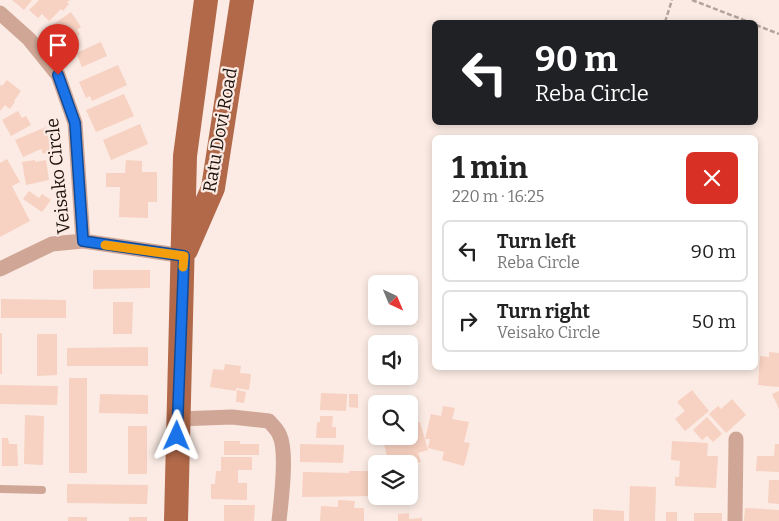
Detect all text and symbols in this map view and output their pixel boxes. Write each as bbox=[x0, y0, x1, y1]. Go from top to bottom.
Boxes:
pin bbox=[37, 24, 79, 75]
icon: arrive bbox=[44, 31, 72, 59]
text: 90 m bbox=[535, 38, 618, 80]
icon: left bbox=[452, 40, 517, 105]
street label: Ratu Dovi Road bbox=[198, 66, 242, 194]
text: Reba Circle bbox=[535, 80, 649, 107]
street label: Veisako Circle bbox=[41, 117, 75, 235]
text: 1 min bbox=[452, 150, 528, 186]
button: close bbox=[686, 152, 738, 204]
text: 220 m · 16:25 bbox=[452, 187, 544, 206]
text: Turn left bbox=[497, 230, 576, 253]
icon: left bbox=[454, 237, 482, 265]
text: 90 m bbox=[691, 240, 736, 263]
text: Reba Circle bbox=[497, 253, 580, 272]
north arrow bbox=[368, 275, 418, 325]
map controls bbox=[368, 275, 418, 505]
text: Turn right bbox=[497, 300, 590, 323]
icon: right bbox=[454, 307, 482, 335]
text: 50 m bbox=[692, 310, 736, 333]
text: Veisako Circle bbox=[497, 323, 600, 342]
button: sound bbox=[368, 335, 418, 385]
button: search bbox=[368, 395, 418, 445]
position arrow bbox=[150, 409, 202, 461]
button: layers bbox=[368, 455, 418, 505]

